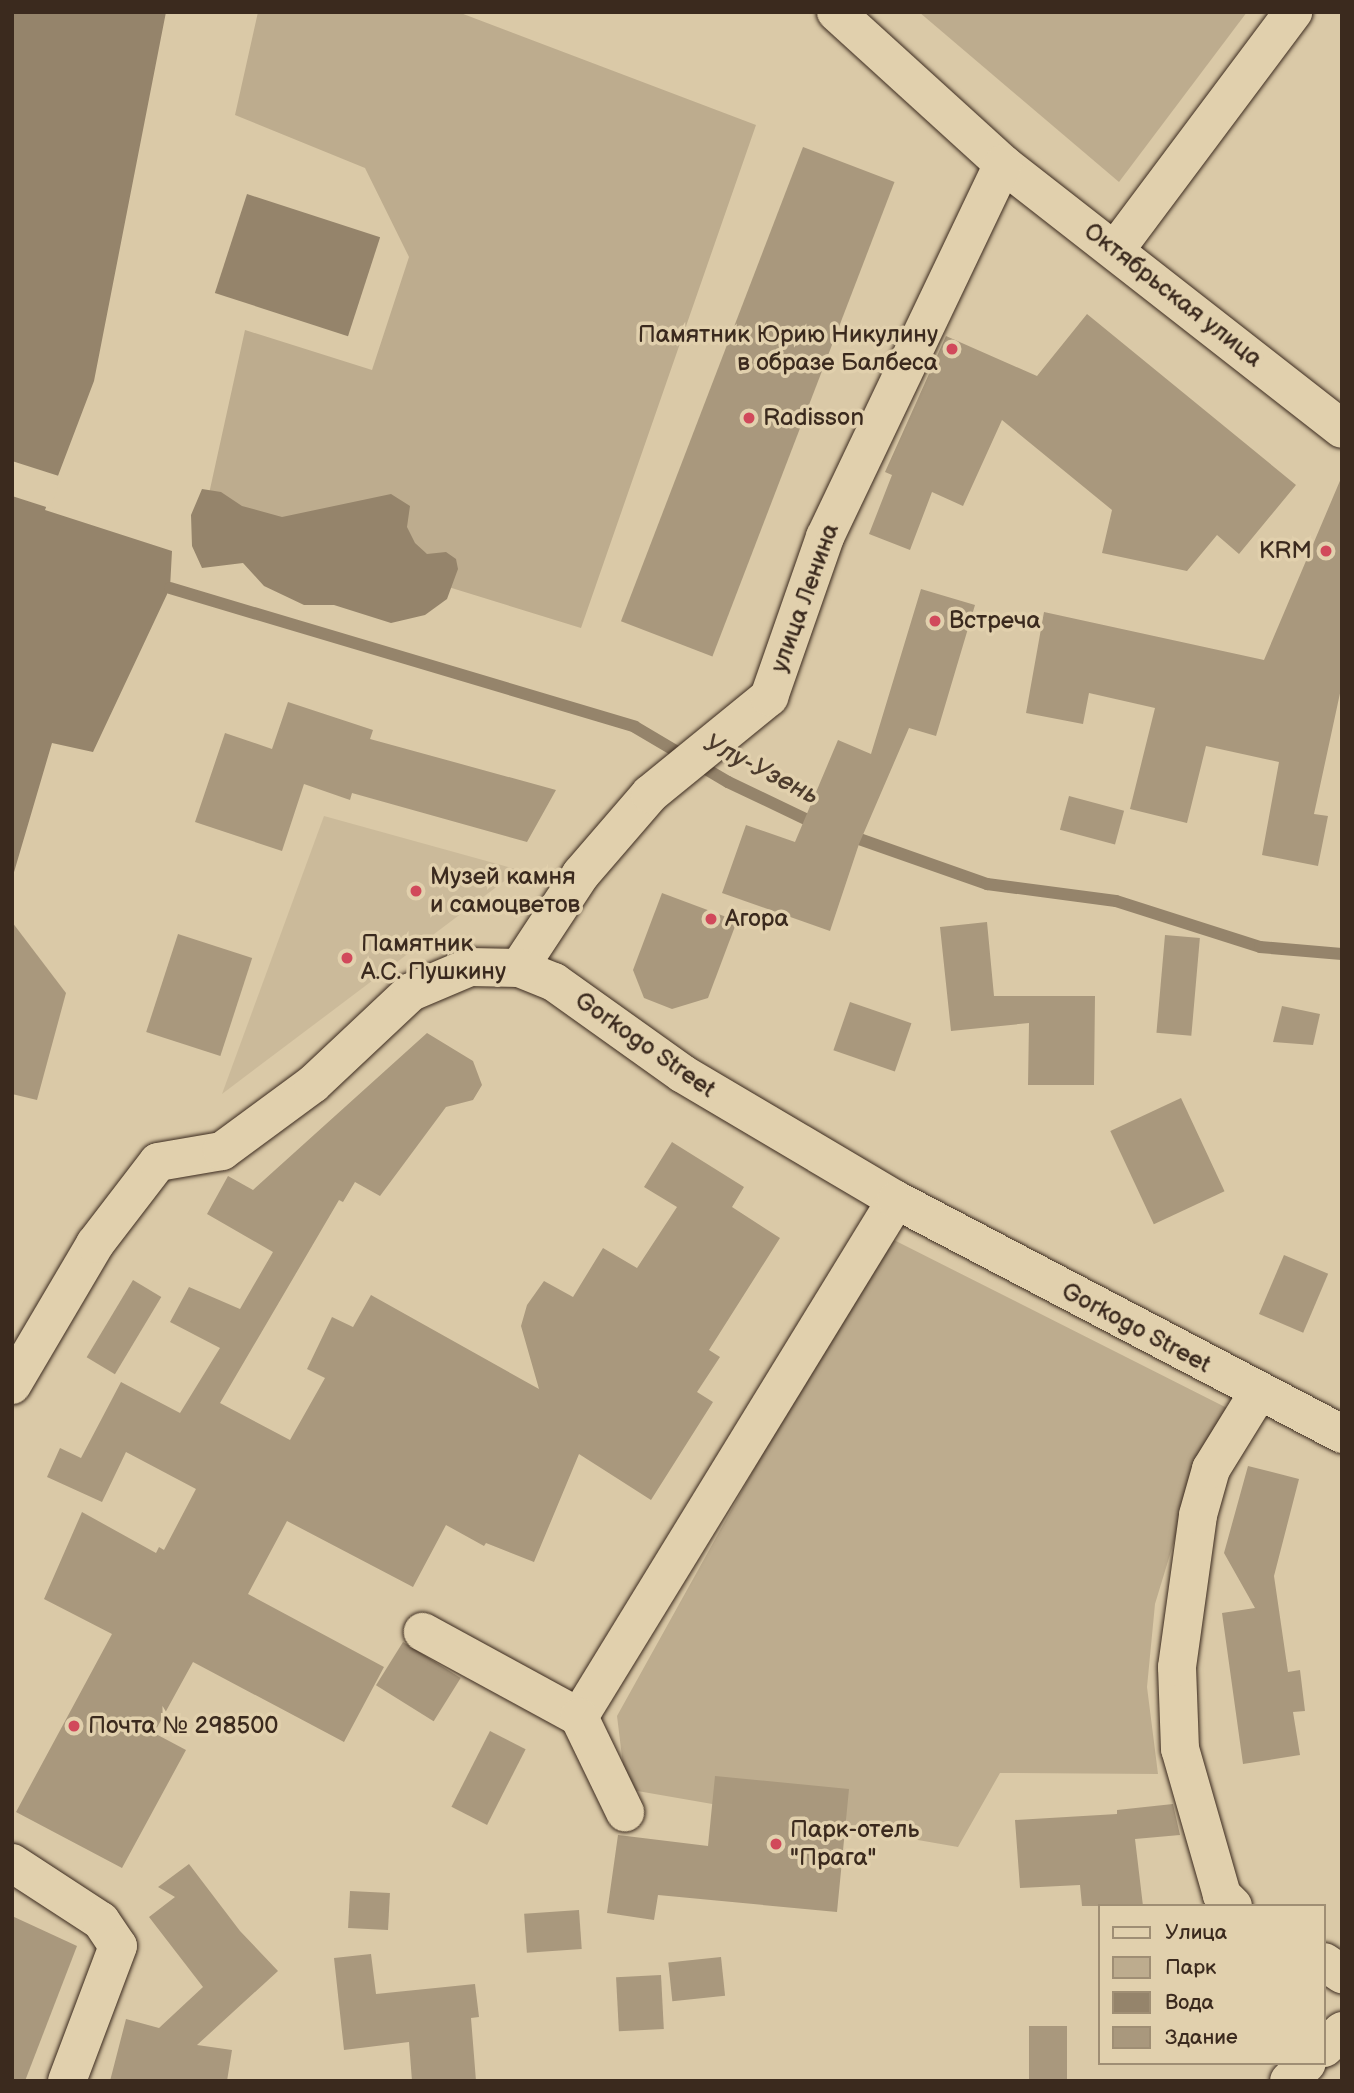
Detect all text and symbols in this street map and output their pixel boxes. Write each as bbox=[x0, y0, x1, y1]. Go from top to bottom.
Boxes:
street label: Октябрьская улица bbox=[1078, 217, 1268, 373]
place label: Памятник Юрию Никулину в образе Балбеса bbox=[638, 321, 938, 377]
marker: Памятник Юрию Никулину в образе Балбеса bbox=[944, 341, 960, 357]
place label: Radisson bbox=[763, 404, 864, 432]
marker: Radisson bbox=[741, 410, 757, 426]
street label: улица Ленина bbox=[765, 520, 845, 676]
place label: KRM bbox=[1259, 537, 1312, 565]
marker: KRM bbox=[1318, 543, 1334, 559]
place label: Встреча bbox=[949, 607, 1041, 635]
marker: Встреча bbox=[927, 613, 943, 629]
water label: Улу-Узень bbox=[698, 728, 824, 812]
place label: Музей камня и самоцветов bbox=[430, 863, 580, 919]
marker: Музей камня и самоцветов bbox=[408, 883, 424, 899]
place label: Агора bbox=[725, 905, 789, 933]
marker: Агора bbox=[703, 911, 719, 927]
place label: Памятник А.С. Пушкину bbox=[361, 930, 506, 986]
marker: Памятник А.С. Пушкину bbox=[339, 950, 355, 966]
street label: Gorkogo Street bbox=[569, 986, 721, 1104]
street label: Gorkogo Street bbox=[1056, 1277, 1216, 1379]
place label: Почта № 298500 bbox=[88, 1712, 278, 1740]
marker: Почта № 298500 bbox=[66, 1718, 82, 1734]
place label: Парк-отель "Прага" bbox=[790, 1816, 919, 1872]
marker: Парк-отель "Прага" bbox=[768, 1836, 784, 1852]
legend bbox=[1098, 1904, 1326, 2065]
text: Улица bbox=[1165, 1920, 1227, 1945]
text: Парк bbox=[1165, 1955, 1216, 1980]
text: Вода bbox=[1165, 1990, 1214, 2015]
text: Здание bbox=[1165, 2025, 1238, 2050]

